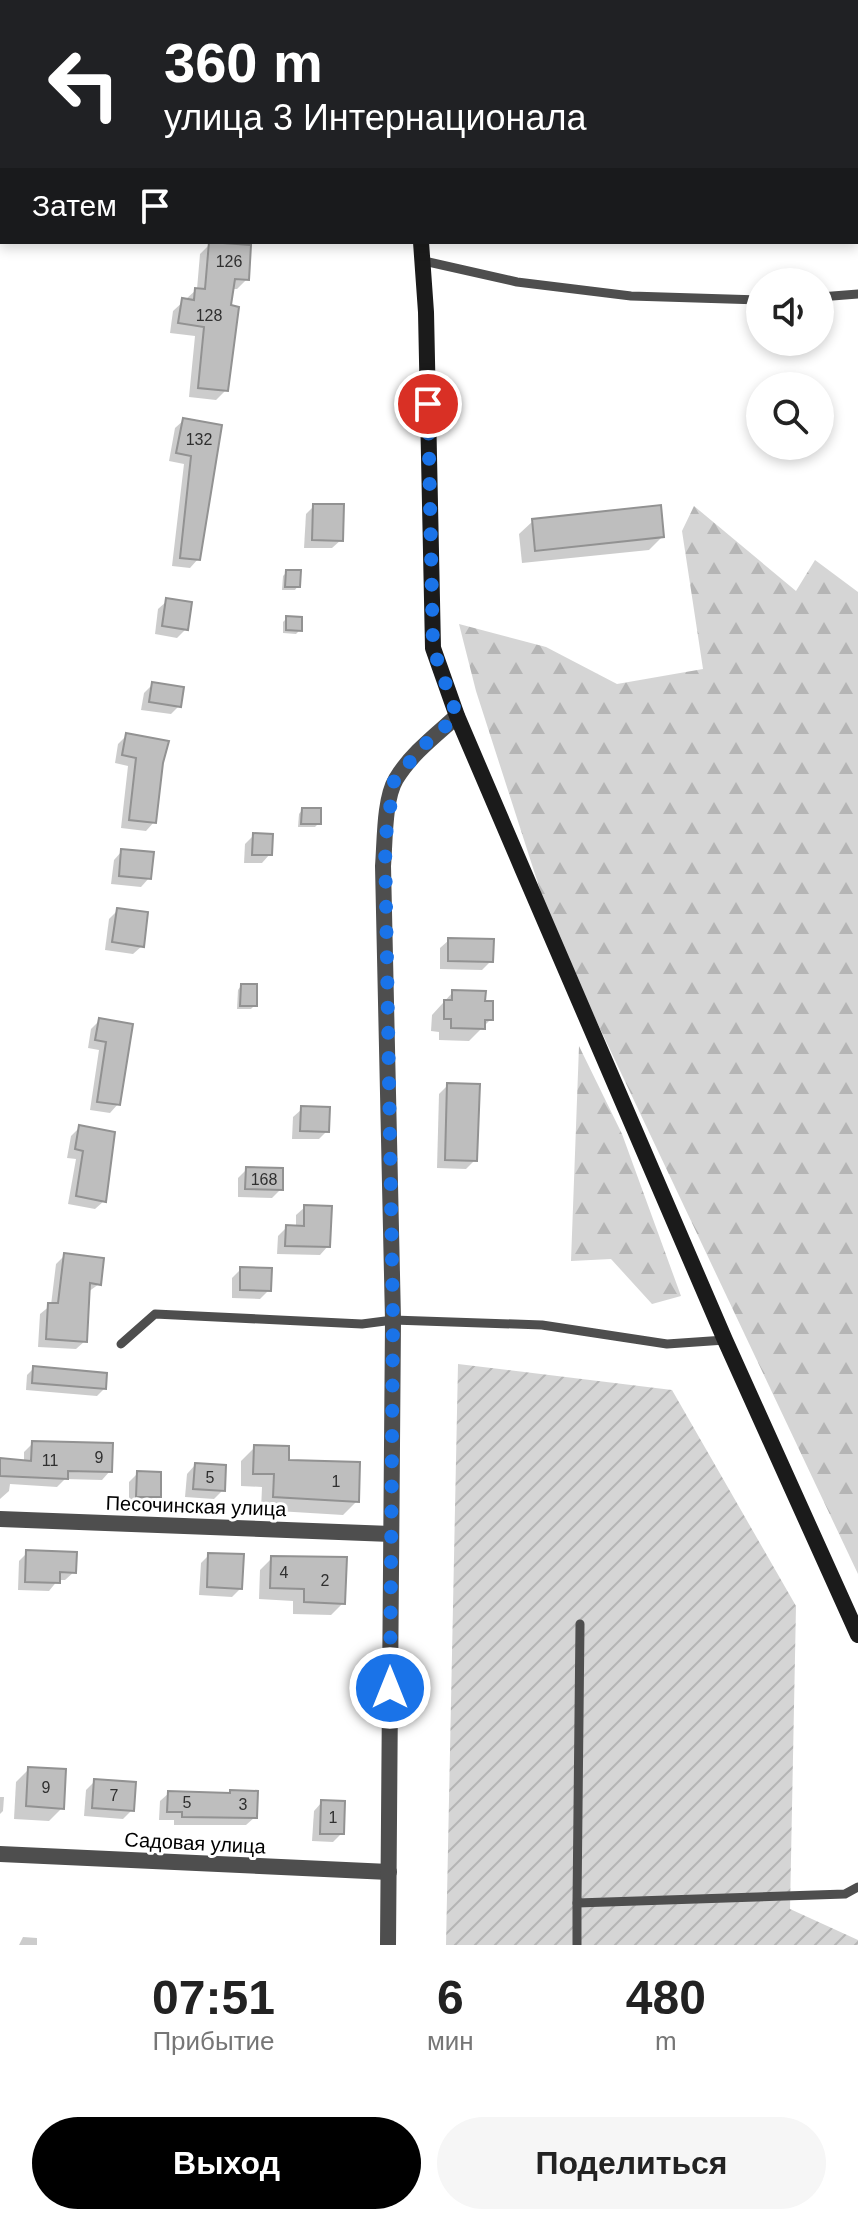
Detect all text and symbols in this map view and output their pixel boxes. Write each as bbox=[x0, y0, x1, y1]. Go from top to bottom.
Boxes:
text: 360 m bbox=[164, 31, 323, 94]
icon: left bbox=[32, 32, 136, 136]
text: улица 3 Интернационала bbox=[164, 97, 586, 138]
icon: arrive bbox=[133, 184, 177, 228]
text: Затем bbox=[32, 189, 117, 222]
house number: 126 bbox=[216, 253, 242, 270]
map controls bbox=[746, 268, 834, 460]
button: sound bbox=[746, 268, 834, 356]
house number: 128 bbox=[196, 307, 222, 324]
pin bbox=[394, 370, 462, 438]
button: search bbox=[746, 372, 834, 460]
icon: arrive bbox=[406, 382, 450, 426]
house number: 132 bbox=[186, 431, 212, 448]
house number: 168 bbox=[251, 1171, 277, 1188]
house number: 9 bbox=[95, 1449, 104, 1466]
house number: 11 bbox=[42, 1452, 58, 1469]
house number: 5 bbox=[206, 1469, 215, 1486]
house number: 1 bbox=[332, 1473, 341, 1490]
street label: Песочинская улица bbox=[105, 1492, 288, 1520]
house number: 4 bbox=[280, 1564, 289, 1581]
house number: 2 bbox=[321, 1572, 330, 1589]
position arrow bbox=[348, 1646, 432, 1730]
house number: 9 bbox=[42, 1779, 51, 1796]
house number: 7 bbox=[110, 1787, 119, 1804]
house number: 5 bbox=[183, 1794, 192, 1811]
house number: 3 bbox=[239, 1796, 248, 1813]
house number: 1 bbox=[329, 1809, 338, 1826]
street label: Садовая улица bbox=[124, 1828, 267, 1858]
text: 07:51 bbox=[152, 1971, 275, 2024]
text: 6 bbox=[437, 1971, 464, 2024]
text: 480 bbox=[626, 1971, 706, 2024]
text: Прибытие bbox=[152, 2026, 275, 2056]
text: мин bbox=[427, 2026, 474, 2056]
text: m bbox=[655, 2026, 677, 2056]
button: Выход bbox=[32, 2117, 421, 2209]
button: Поделиться bbox=[437, 2117, 826, 2209]

